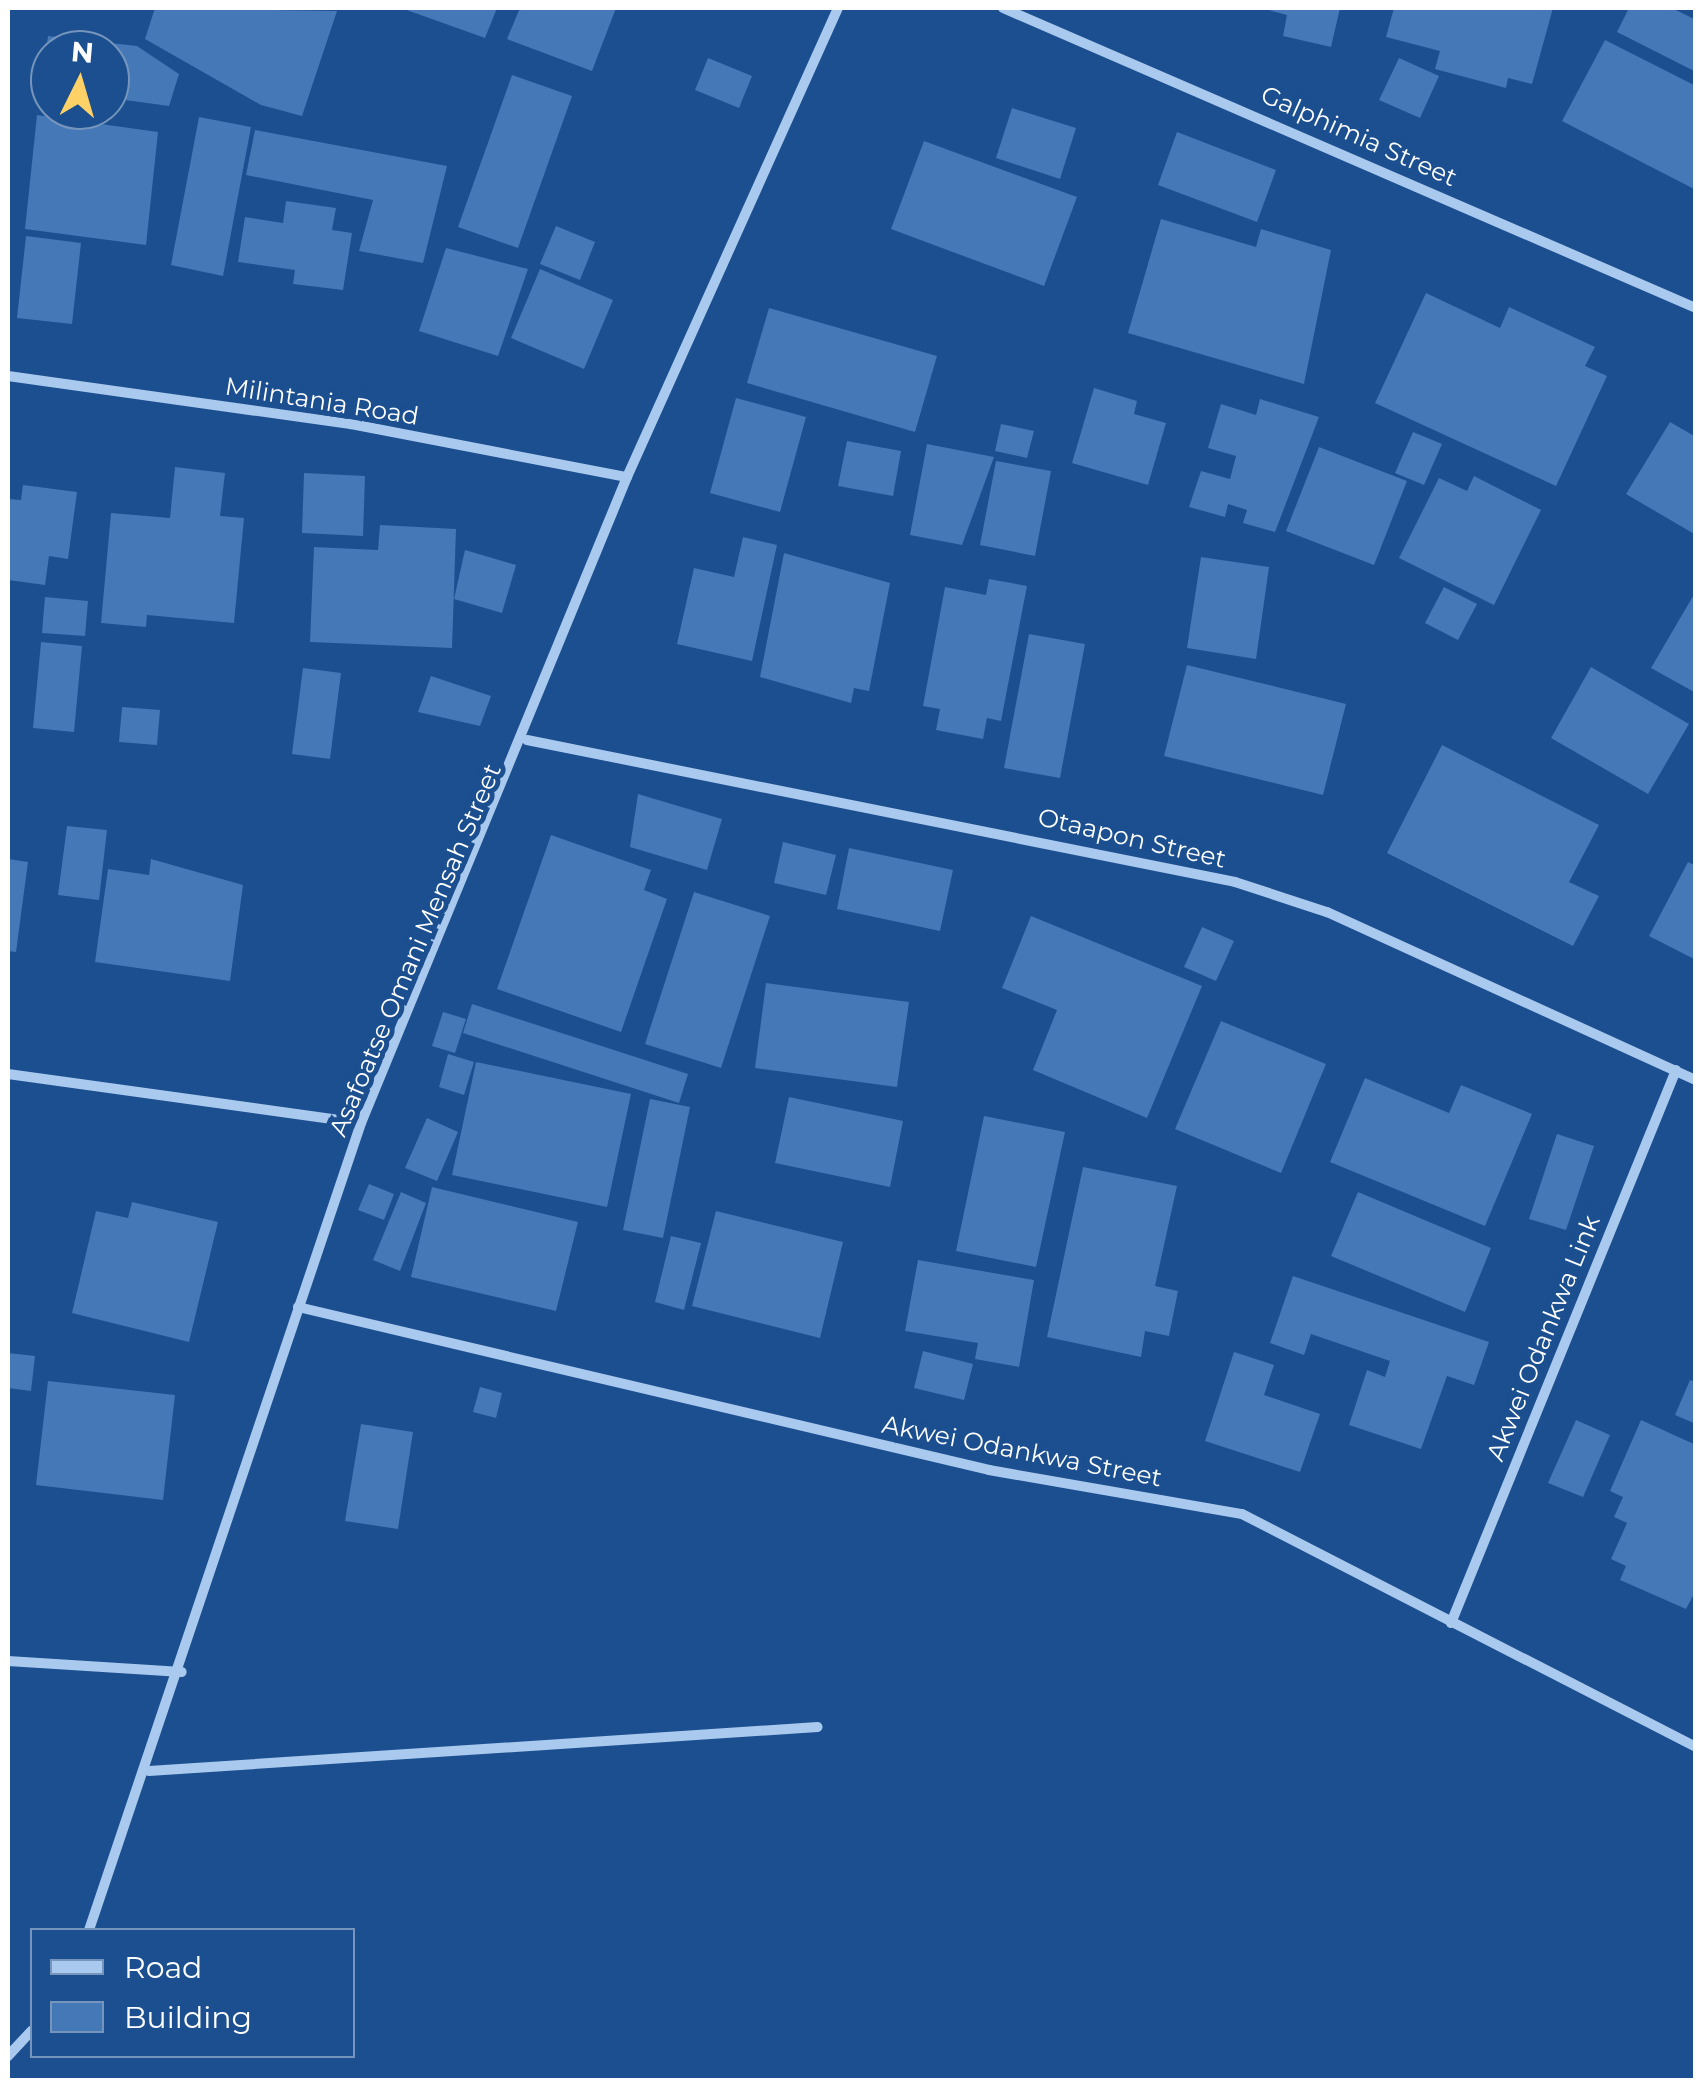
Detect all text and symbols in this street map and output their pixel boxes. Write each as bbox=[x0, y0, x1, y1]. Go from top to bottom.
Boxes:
north arrow bbox=[30, 30, 130, 130]
text: N bbox=[70, 34, 95, 70]
street label: Galphimia Street bbox=[1256, 79, 1462, 193]
street label: Milintania Road bbox=[223, 371, 421, 431]
street label: Asafoatse Omani Mensah Street bbox=[323, 759, 507, 1141]
street label: Otaapon Street bbox=[1035, 802, 1229, 874]
street label: Akwei Odankwa Link bbox=[1480, 1211, 1606, 1465]
street label: Akwei Odankwa Street bbox=[880, 1409, 1164, 1493]
legend bbox=[30, 1928, 355, 2058]
text: Road bbox=[124, 1949, 202, 1986]
text: Building bbox=[124, 1999, 252, 2036]

